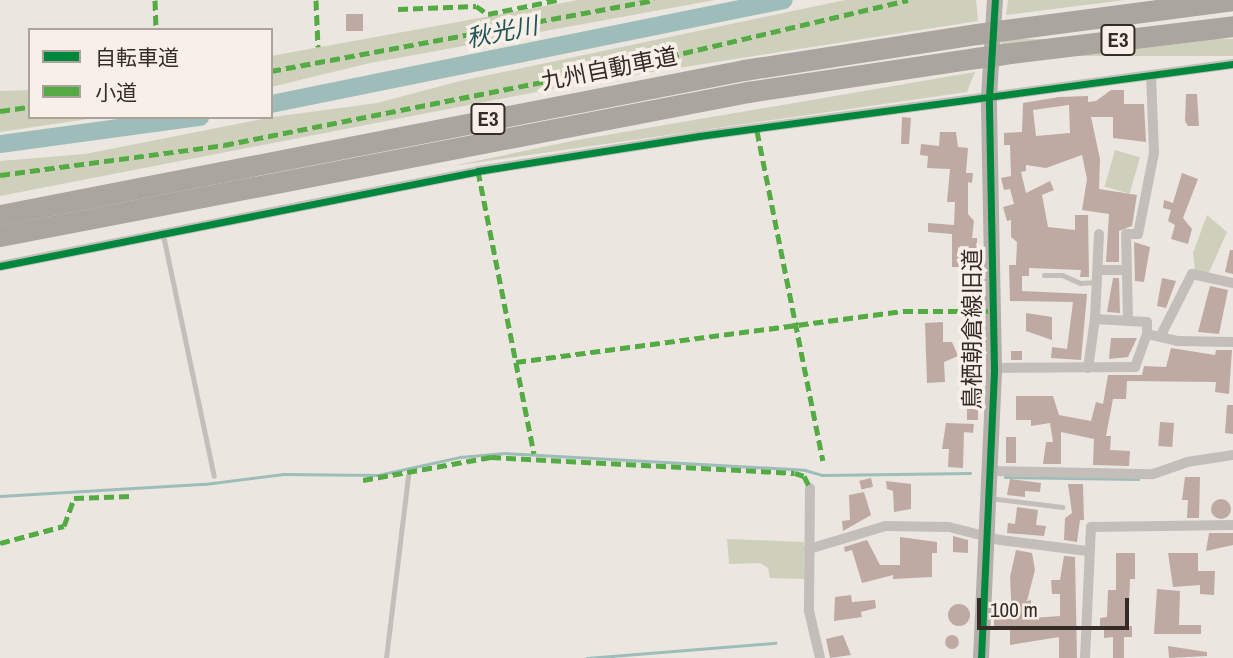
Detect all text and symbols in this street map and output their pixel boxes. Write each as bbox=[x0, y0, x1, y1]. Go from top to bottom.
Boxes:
water label: 秋光川 bbox=[464, 11, 540, 53]
road number: E3 bbox=[1099, 22, 1137, 58]
legend bbox=[28, 28, 273, 119]
street label: 九州自動車道 bbox=[539, 42, 679, 96]
text: 自転車道 bbox=[95, 43, 179, 72]
text: 小道 bbox=[95, 78, 137, 107]
road number: E3 bbox=[469, 102, 507, 136]
street label: 鳥栖朝倉線旧道 bbox=[958, 249, 986, 409]
scale bar bbox=[981, 584, 1133, 628]
text: 100 m bbox=[990, 595, 1038, 624]

